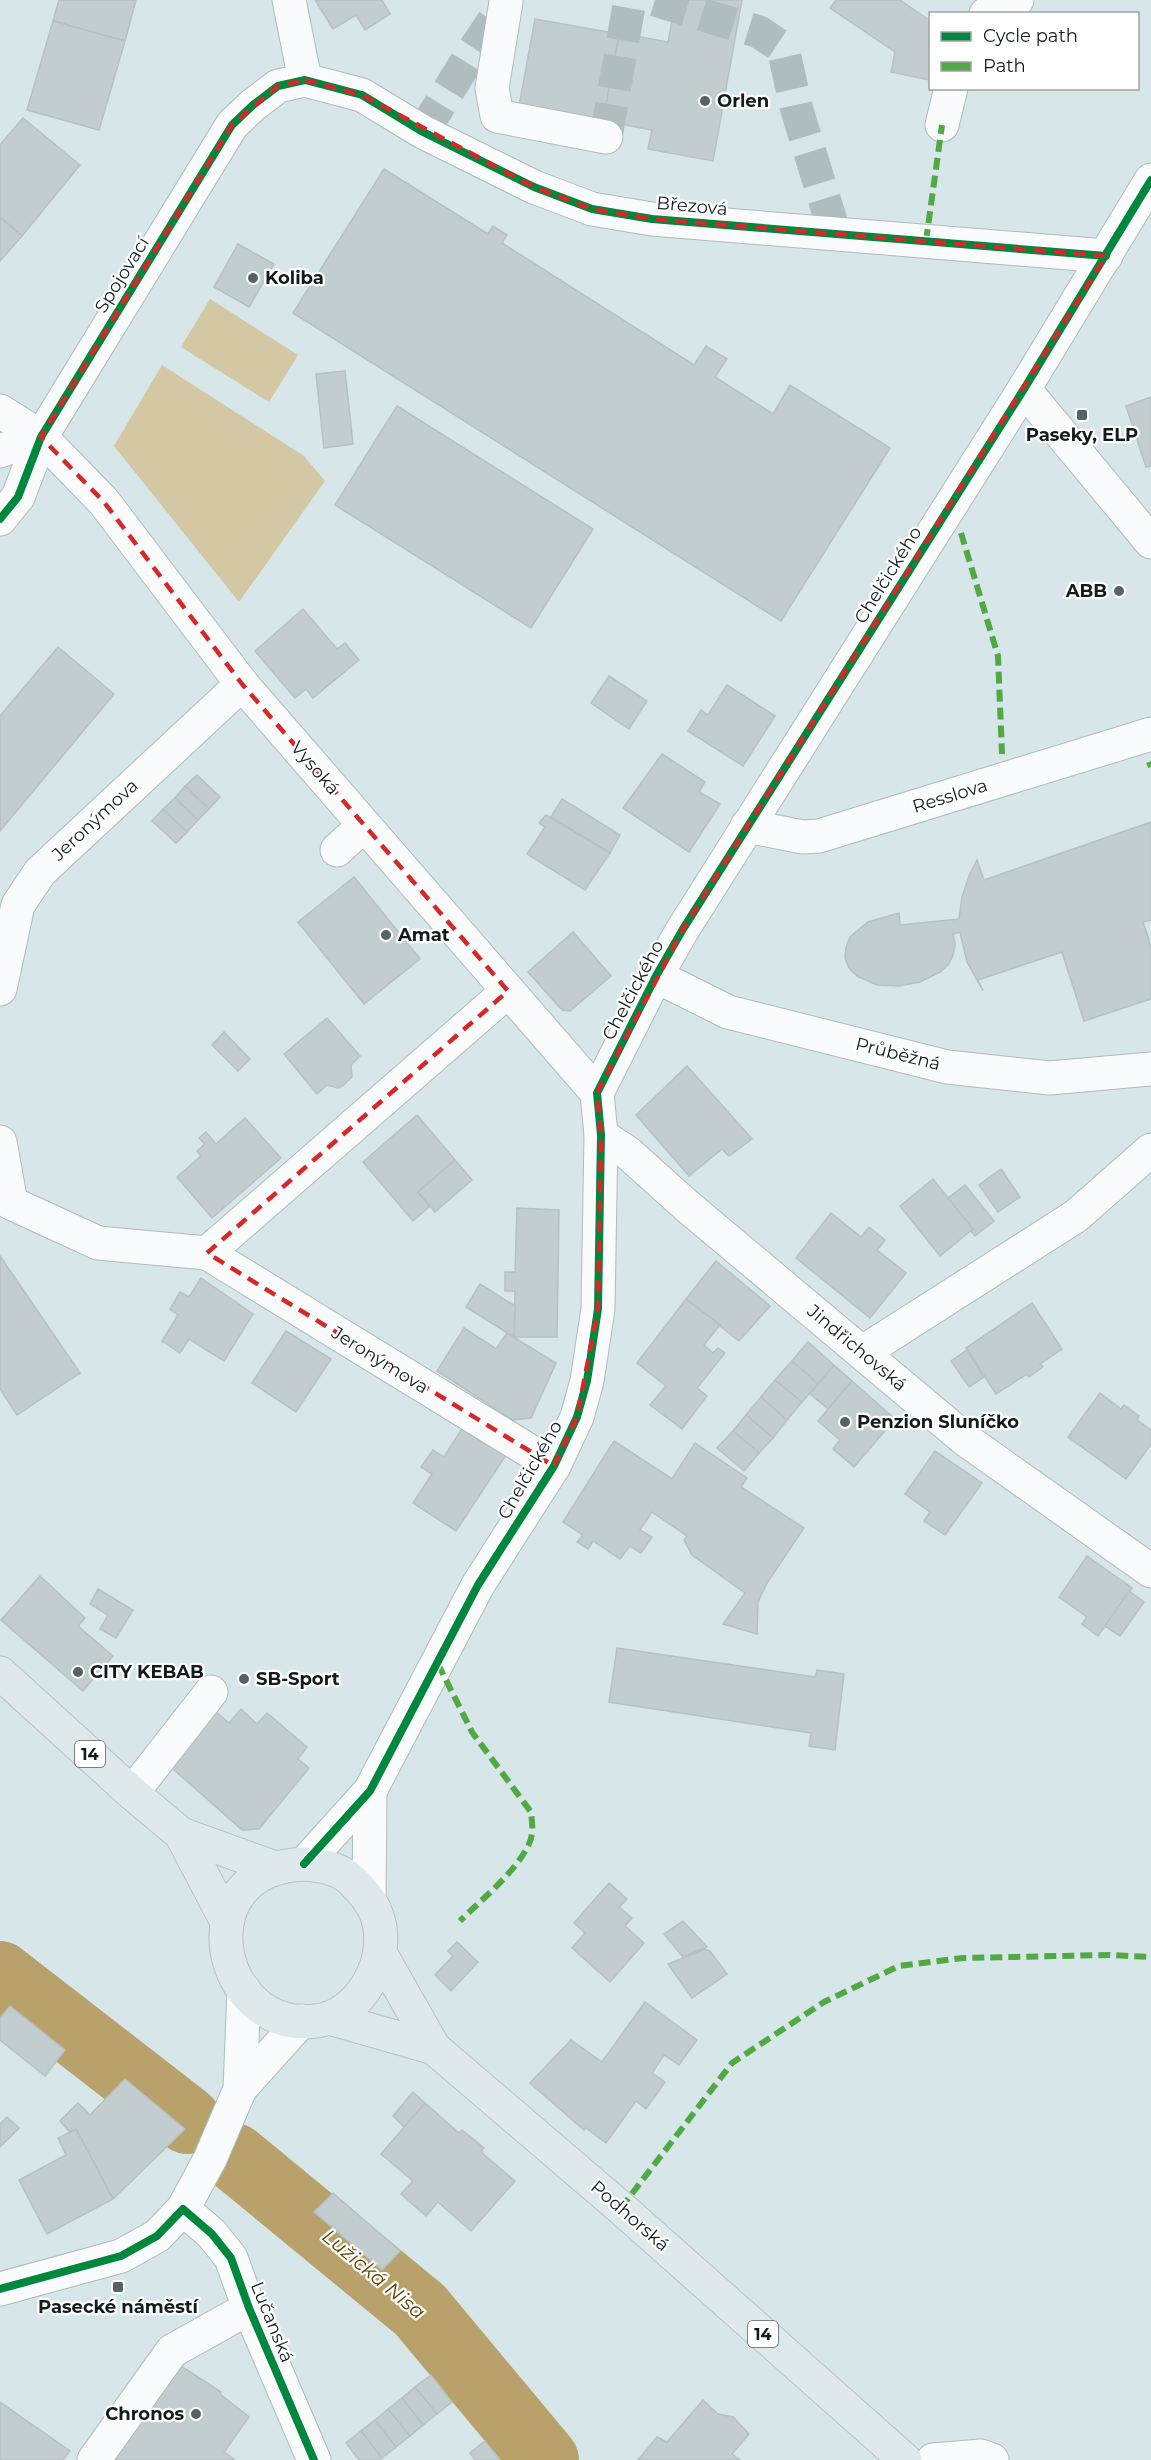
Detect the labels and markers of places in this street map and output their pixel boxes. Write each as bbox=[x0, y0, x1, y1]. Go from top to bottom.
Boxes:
place label: Orlen bbox=[717, 90, 769, 112]
marker: Orlen bbox=[698, 94, 712, 108]
place label: Koliba bbox=[265, 267, 324, 289]
marker: Koliba bbox=[246, 271, 260, 285]
marker: Paseky, ELP bbox=[1075, 408, 1089, 422]
place label: Paseky, ELP bbox=[1026, 424, 1138, 446]
place label: ABB bbox=[1065, 580, 1107, 602]
marker: ABB bbox=[1112, 584, 1126, 598]
place label: Amat bbox=[397, 924, 450, 946]
marker: Amat bbox=[379, 928, 393, 942]
place label: Penzion Sluníčko bbox=[857, 1411, 1019, 1433]
marker: Penzion Sluníčko bbox=[838, 1415, 852, 1429]
place label: CITY KEBAB bbox=[90, 1661, 204, 1683]
marker: CITY KEBAB bbox=[71, 1665, 85, 1679]
place label: SB-Sport bbox=[256, 1668, 340, 1690]
marker: SB-Sport bbox=[237, 1672, 251, 1686]
marker: Pasecké náměstí bbox=[111, 2280, 125, 2294]
place label: Pasecké náměstí bbox=[38, 2296, 200, 2318]
place label: Chronos bbox=[105, 2403, 184, 2425]
marker: Chronos bbox=[189, 2407, 203, 2421]

